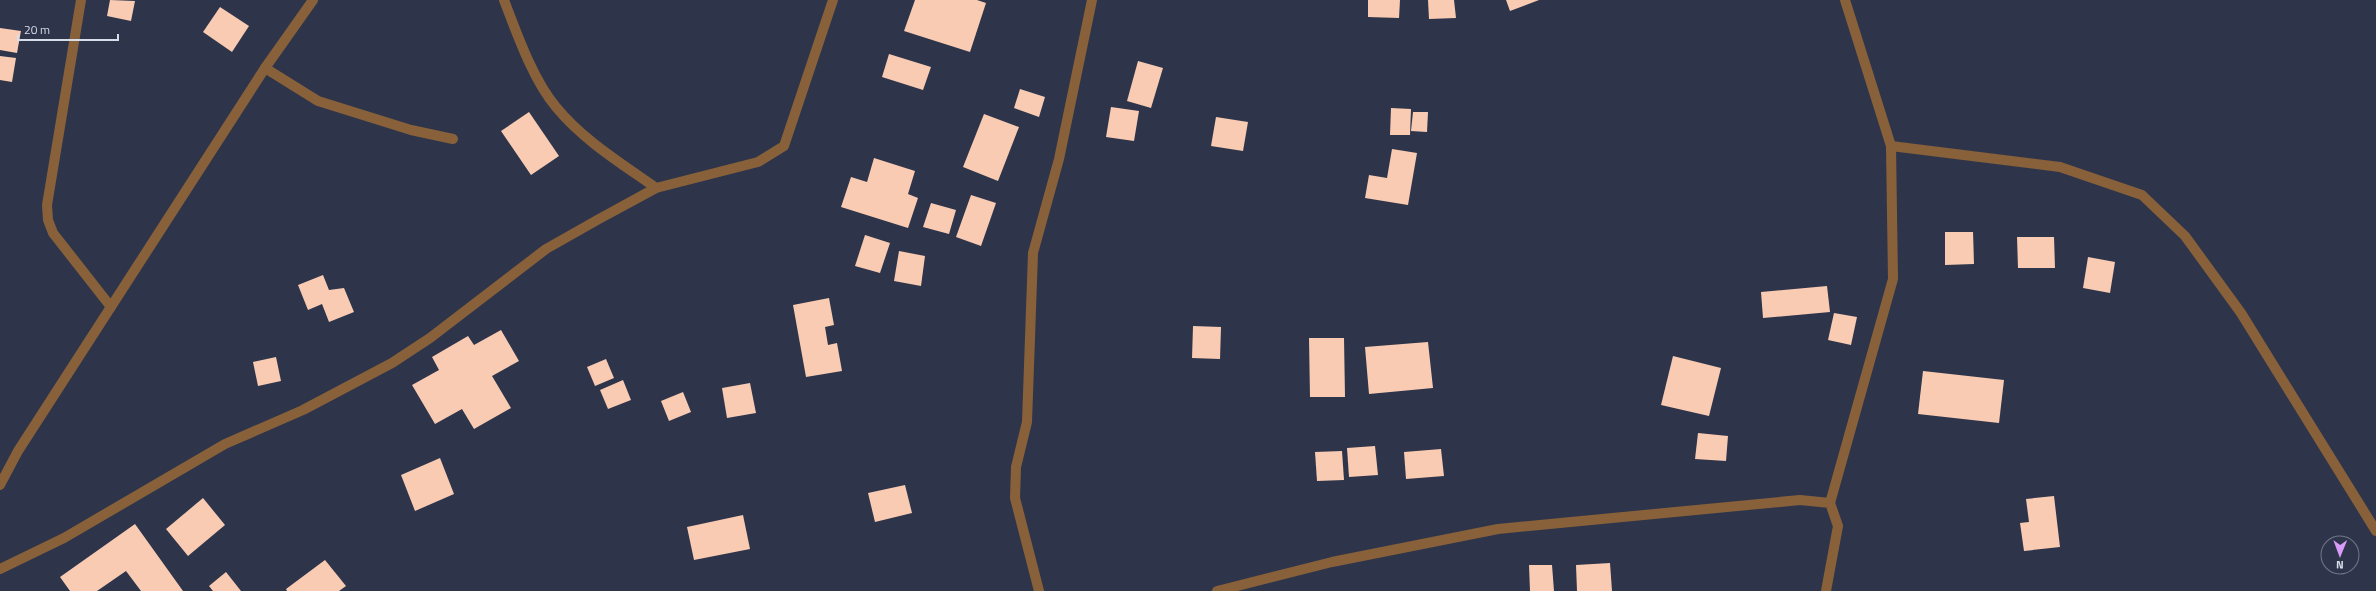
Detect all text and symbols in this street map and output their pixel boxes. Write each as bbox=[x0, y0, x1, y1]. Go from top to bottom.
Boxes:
scale bar bbox=[18, 16, 118, 42]
text: 20 m bbox=[24, 20, 50, 39]
north arrow bbox=[2320, 535, 2360, 575]
text: N bbox=[2336, 557, 2344, 573]

